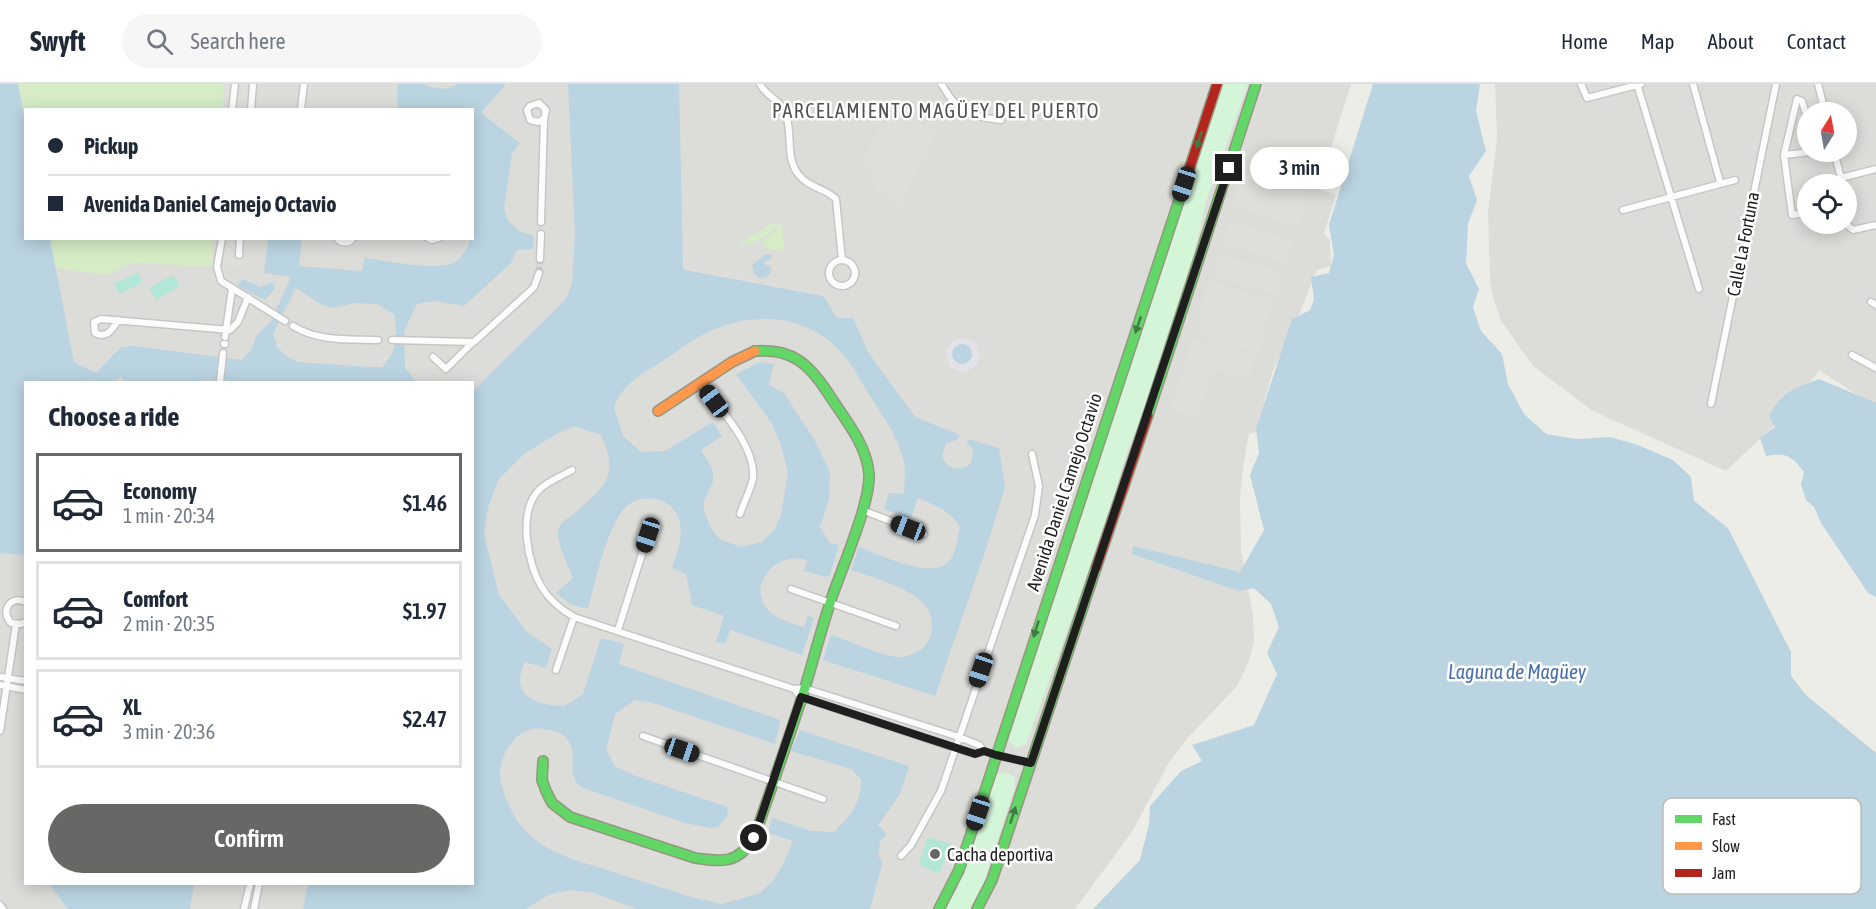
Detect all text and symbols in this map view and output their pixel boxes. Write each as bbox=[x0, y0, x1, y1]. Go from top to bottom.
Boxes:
search box bbox=[122, 14, 542, 68]
text: Swyft bbox=[30, 25, 86, 57]
icon: search bbox=[143, 25, 176, 58]
text: Search here bbox=[191, 28, 285, 54]
text: Home bbox=[1561, 29, 1608, 53]
text: Map bbox=[1641, 29, 1675, 53]
text: About bbox=[1708, 29, 1754, 53]
text: Contact bbox=[1787, 29, 1846, 53]
district label: PARCELAMIENTO MAGÜEY DEL PUERTO bbox=[772, 99, 1100, 122]
north arrow bbox=[1797, 102, 1857, 162]
map controls bbox=[1797, 102, 1857, 234]
one-way arrow bbox=[1193, 131, 1203, 149]
text: Pickup bbox=[84, 133, 139, 159]
callout: 3 min bbox=[1250, 147, 1349, 189]
route end bbox=[1215, 154, 1242, 181]
text: 3 min bbox=[1279, 156, 1320, 179]
car bbox=[1170, 164, 1198, 204]
button: locate bbox=[1797, 174, 1857, 234]
street label: Calle La Fortuna bbox=[1723, 190, 1763, 298]
text: Avenida Daniel Camejo Octavio bbox=[84, 191, 337, 217]
one-way arrow bbox=[1132, 316, 1142, 334]
car bbox=[696, 381, 732, 421]
street label: Avenida Daniel Camejo Octavio bbox=[1022, 391, 1106, 593]
text: Choose a ride bbox=[48, 401, 180, 432]
icon: car bbox=[51, 476, 105, 530]
text: Economy bbox=[123, 478, 197, 504]
text: $1.46 bbox=[403, 490, 447, 516]
text: 1 min · 20:34 bbox=[123, 504, 215, 527]
car bbox=[888, 513, 928, 543]
car bbox=[634, 515, 662, 555]
icon: car bbox=[51, 584, 105, 638]
text: Comfort bbox=[123, 586, 188, 612]
text: $1.97 bbox=[403, 598, 447, 624]
text: 2 min · 20:35 bbox=[123, 612, 215, 635]
one-way arrow bbox=[1031, 620, 1041, 638]
car bbox=[967, 650, 995, 690]
water label: Laguna de Magüey bbox=[1448, 660, 1587, 683]
icon: car bbox=[51, 692, 105, 746]
text: XL bbox=[123, 694, 141, 720]
text: $2.47 bbox=[403, 706, 447, 732]
text: 3 min · 20:36 bbox=[123, 720, 215, 743]
car bbox=[662, 736, 702, 764]
car bbox=[964, 793, 992, 833]
legend bbox=[1663, 798, 1861, 894]
button: Confirm bbox=[48, 804, 450, 873]
one-way arrow bbox=[1009, 806, 1019, 824]
text: Fast bbox=[1712, 810, 1736, 828]
route start bbox=[740, 824, 767, 851]
text: Slow bbox=[1712, 837, 1740, 855]
place label: Cacha deportiva bbox=[947, 844, 1053, 865]
marker: Cacha deportiva bbox=[928, 847, 942, 861]
text: Jam bbox=[1712, 864, 1736, 882]

